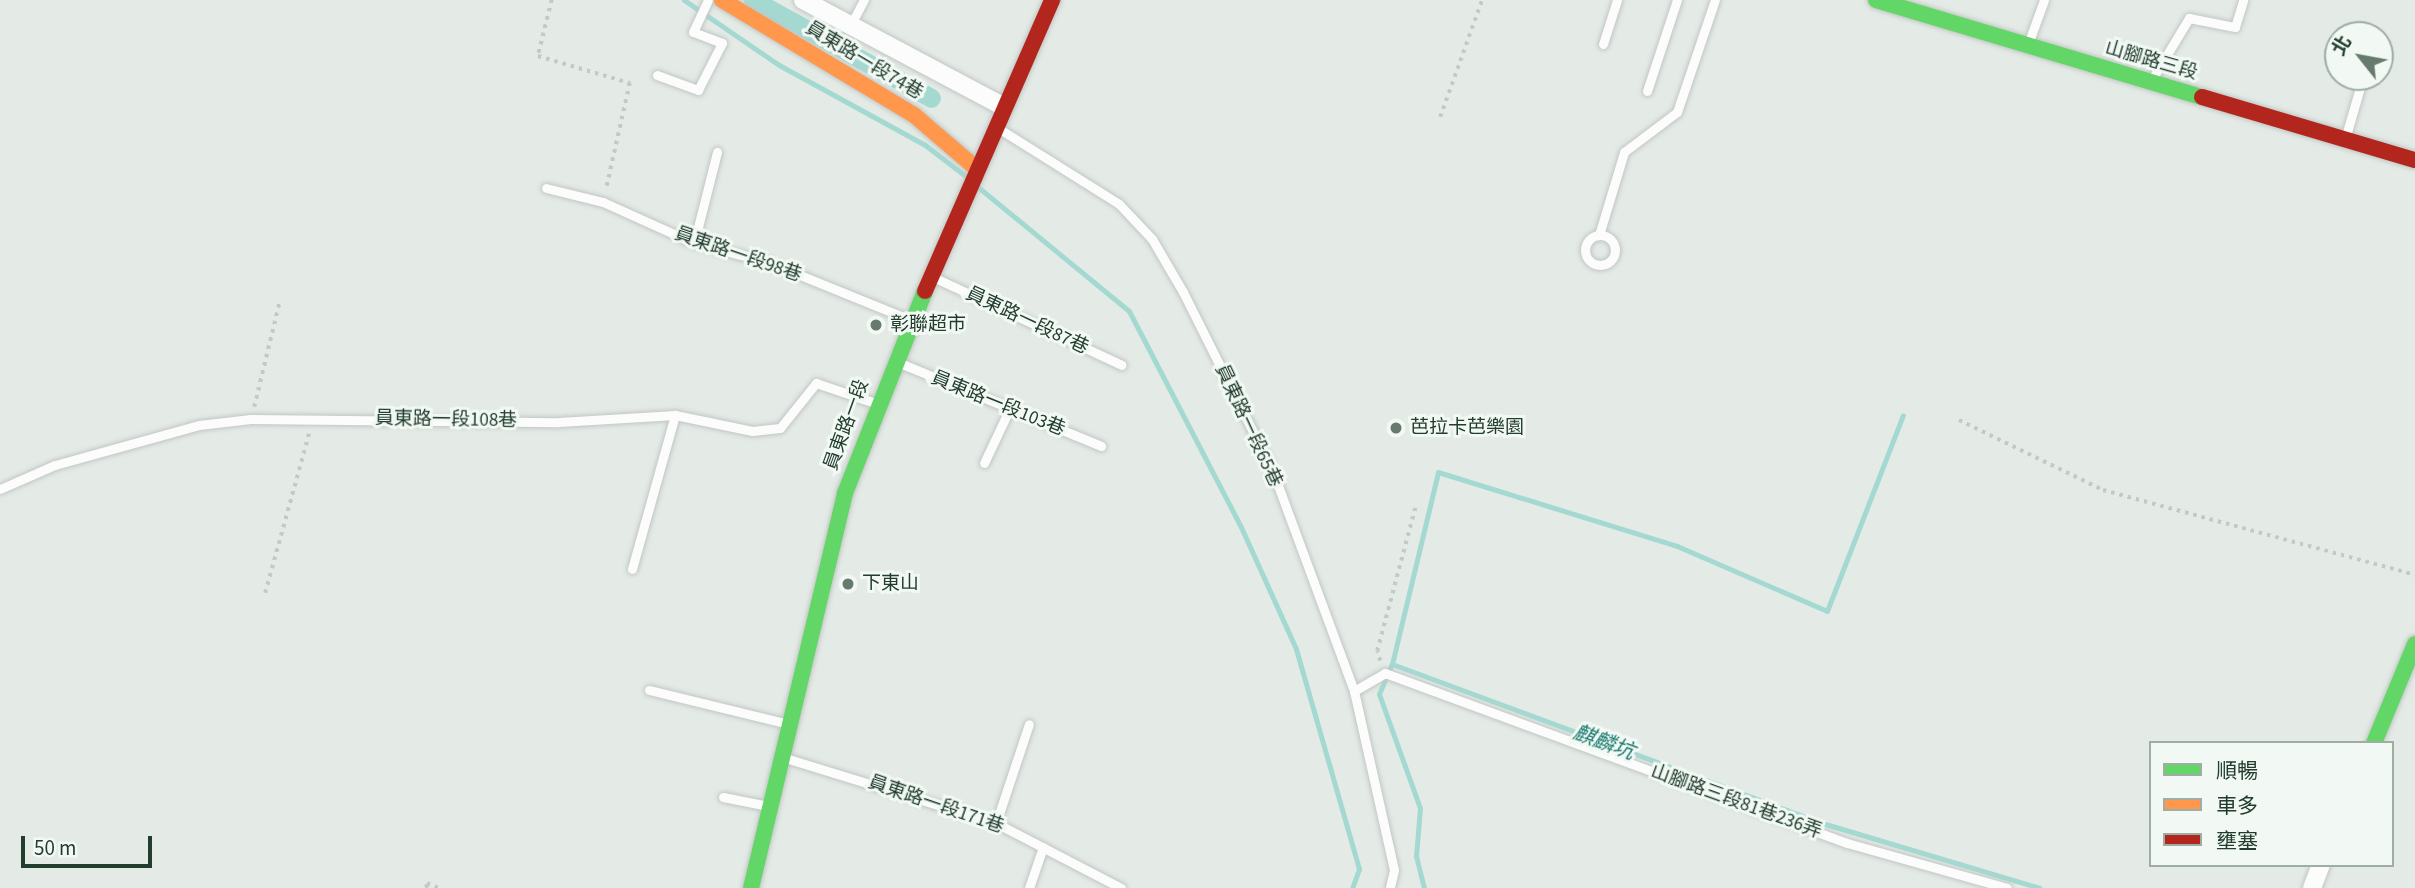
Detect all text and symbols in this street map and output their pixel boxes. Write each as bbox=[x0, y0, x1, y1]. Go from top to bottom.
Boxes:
street label: 員東路一段74巷 bbox=[801, 17, 927, 105]
north arrow bbox=[2324, 21, 2394, 91]
text: 北 bbox=[2326, 31, 2359, 61]
street label: 山腳路三段 bbox=[2102, 37, 2200, 85]
street label: 員東路一段98巷 bbox=[671, 223, 805, 287]
street label: 員東路一段87巷 bbox=[962, 283, 1092, 359]
place label: 彰聯超市 bbox=[890, 314, 966, 336]
marker: 彰聯超市 bbox=[868, 317, 884, 333]
street label: 員東路一段65巷 bbox=[1210, 361, 1286, 491]
street label: 員東路一段103巷 bbox=[928, 367, 1068, 441]
street label: 員東路一段 bbox=[820, 376, 874, 474]
street label: 員東路一段108巷 bbox=[375, 407, 517, 433]
place label: 芭拉卡芭樂園 bbox=[1410, 417, 1524, 439]
marker: 芭拉卡芭樂園 bbox=[1388, 420, 1404, 436]
place label: 下東山 bbox=[862, 573, 919, 595]
marker: 下東山 bbox=[840, 576, 856, 592]
water label: 麒麟坑 bbox=[1570, 719, 1638, 765]
legend bbox=[2149, 741, 2394, 867]
text: 順暢 bbox=[2216, 756, 2258, 786]
street label: 山腳路三段81巷236弄 bbox=[1647, 760, 1825, 844]
street label: 員東路一段171巷 bbox=[865, 771, 1007, 839]
text: 車多 bbox=[2216, 791, 2258, 821]
scale bar bbox=[24, 822, 156, 866]
text: 壅塞 bbox=[2216, 826, 2258, 856]
text: 50 m bbox=[34, 833, 76, 863]

